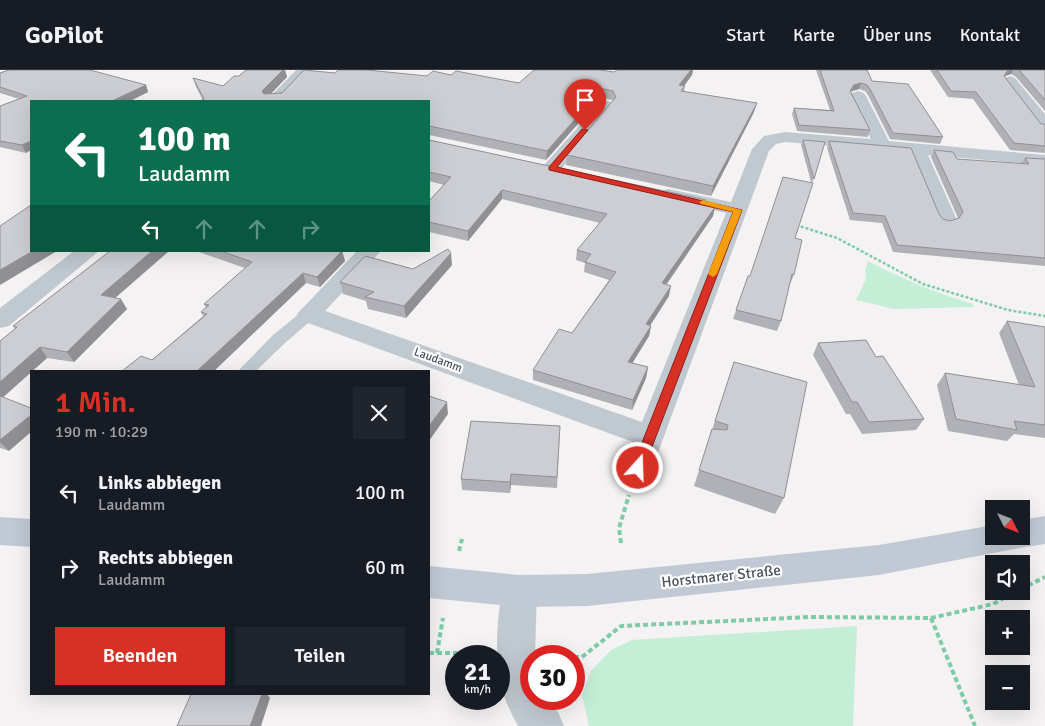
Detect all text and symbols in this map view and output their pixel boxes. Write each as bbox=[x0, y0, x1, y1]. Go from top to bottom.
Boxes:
text: GoPilot bbox=[25, 20, 103, 50]
text: Start bbox=[726, 24, 765, 46]
text: Karte bbox=[793, 24, 835, 46]
text: Über uns bbox=[863, 24, 932, 46]
text: Kontakt bbox=[960, 24, 1020, 46]
pin bbox=[564, 79, 606, 130]
icon: arrive bbox=[571, 86, 599, 114]
text: 100 m bbox=[138, 117, 231, 160]
icon: left bbox=[55, 120, 120, 185]
text: Laudamm bbox=[138, 160, 230, 187]
icon: left bbox=[137, 215, 165, 243]
icon: ahead bbox=[190, 215, 218, 243]
icon: ahead bbox=[243, 215, 271, 243]
icon: right bbox=[296, 215, 324, 243]
street label: Laudamm bbox=[412, 344, 464, 376]
text: 1 Min. bbox=[55, 384, 136, 421]
button: close bbox=[353, 387, 405, 439]
text: 190 m · 10:29 bbox=[55, 422, 148, 442]
position arrow bbox=[611, 441, 663, 493]
text: Links abbiegen bbox=[98, 471, 221, 495]
icon: left bbox=[55, 479, 83, 507]
text: 100 m bbox=[355, 481, 405, 505]
text: Laudamm bbox=[98, 495, 165, 515]
north arrow bbox=[985, 500, 1030, 545]
map controls bbox=[985, 500, 1030, 710]
text: Rechts abbiegen bbox=[98, 546, 233, 570]
icon: right bbox=[55, 554, 83, 582]
button: sound bbox=[985, 555, 1030, 600]
text: 60 m bbox=[365, 556, 405, 580]
street label: Horstmarer Straße bbox=[660, 561, 782, 591]
text: Laudamm bbox=[98, 570, 165, 590]
button: + bbox=[985, 610, 1030, 655]
button: Beenden bbox=[55, 627, 225, 685]
button: Teilen bbox=[235, 627, 405, 685]
speed limit sign: 30 bbox=[520, 645, 585, 710]
text: 21 bbox=[464, 656, 491, 687]
button: − bbox=[985, 665, 1030, 710]
text: km/h bbox=[464, 682, 491, 697]

